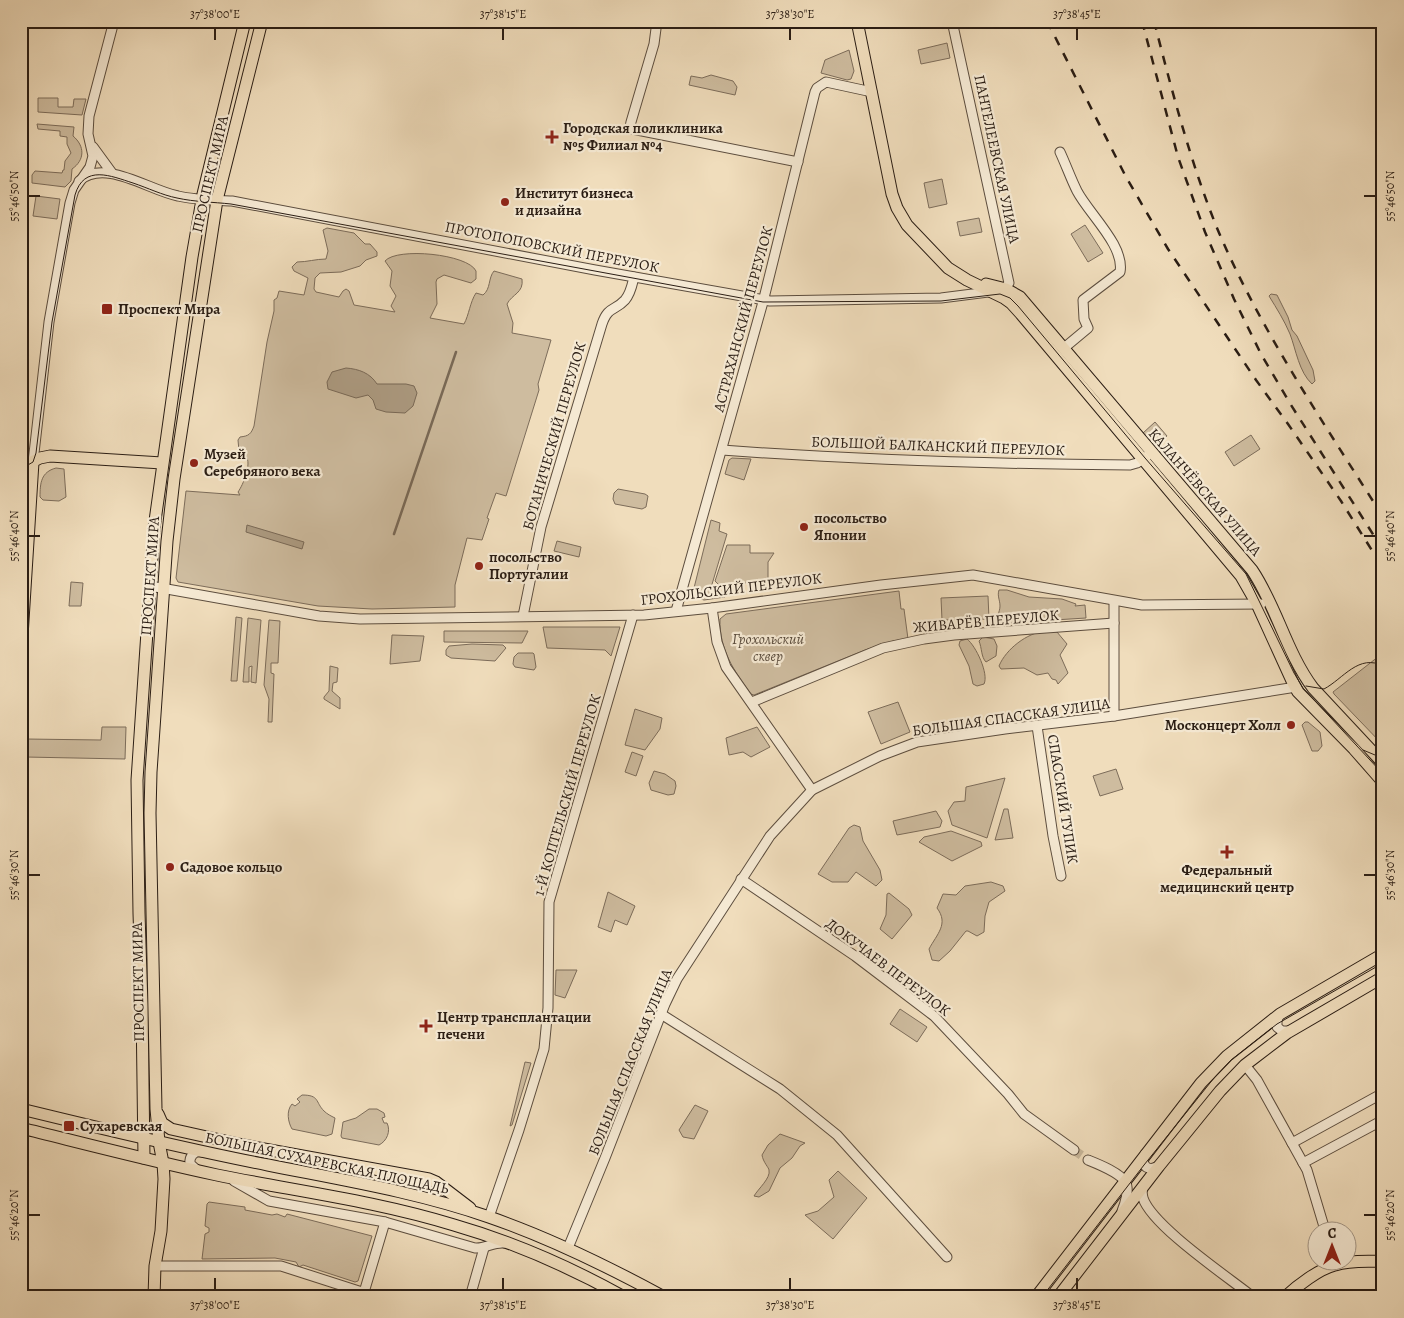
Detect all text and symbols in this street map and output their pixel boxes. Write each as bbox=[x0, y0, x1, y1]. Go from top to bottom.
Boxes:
text: 37°38'00"E bbox=[190, 6, 240, 22]
text: 37°38'15"E bbox=[480, 6, 526, 22]
text: 37°38'30"E bbox=[766, 6, 814, 22]
text: 37°38'45"E bbox=[1053, 6, 1101, 22]
street label: ПАНТЕЛЕЕВСКАЯ УЛИЦА bbox=[969, 73, 1025, 245]
street label: ПРОСПЕКТ МИРА bbox=[187, 113, 233, 235]
place label: Городская поликлиника №5 Филиал №4 bbox=[563, 118, 724, 155]
marker: Городская поликлиника №5 Филиал №4 bbox=[545, 130, 559, 144]
text: 55°46'50"N bbox=[6, 170, 22, 221]
text: 55°46'50"N bbox=[1382, 170, 1398, 221]
place label: Институт бизнеса и дизайна bbox=[515, 183, 634, 220]
marker: Институт бизнеса и дизайна bbox=[499, 196, 511, 208]
street label: ПРОТОПОПОВСКИЙ ПЕРЕУЛОК bbox=[443, 216, 661, 278]
street label: АСТРАХАНСКИЙ ПЕРЕУЛОК bbox=[708, 224, 778, 415]
place label: Проспект Мира bbox=[118, 299, 221, 319]
marker: Проспект Мира bbox=[100, 302, 114, 316]
street label: БОТАНИЧЕСКИЙ ПЕРЕУЛОК bbox=[518, 339, 591, 532]
street label: КАЛАНЧЁВСКАЯ УЛИЦА bbox=[1144, 424, 1266, 560]
street label: БОЛЬШОЙ БАЛКАНСКИЙ ПЕРЕУЛОК bbox=[811, 432, 1066, 460]
place label: Музей Серебряного века bbox=[204, 444, 321, 481]
marker: Музей Серебряного века bbox=[188, 457, 200, 469]
place label: посольство Японии bbox=[814, 508, 887, 545]
text: 55°46'40"N bbox=[6, 510, 22, 562]
text: 55°46'40"N bbox=[1382, 510, 1398, 562]
street label: ПРОСПЕКТ МИРА bbox=[136, 515, 164, 636]
marker: посольство Японии bbox=[798, 521, 810, 533]
place label: посольство Португалии bbox=[489, 547, 568, 584]
marker: посольство Португалии bbox=[473, 560, 485, 572]
street label: ГРОХОЛЬСКИЙ ПЕРЕУЛОК bbox=[639, 568, 823, 610]
street label: ЖИВАРЁВ ПЕРЕУЛОК bbox=[912, 605, 1060, 637]
park label: Грохольский сквер bbox=[732, 629, 805, 666]
street label: 1-Й КОПТЕЛЬСКИЙ ПЕРЕУЛОК bbox=[529, 692, 605, 898]
street label: БОЛЬШАЯ СПАССКАЯ УЛИЦА bbox=[911, 693, 1111, 741]
place label: Москонцерт Холл bbox=[1165, 715, 1281, 735]
marker: Москонцерт Холл bbox=[1285, 719, 1297, 731]
street label: СПАССКИЙ ТУПИК bbox=[1043, 733, 1083, 865]
marker: Федеральный медицинский центр bbox=[1220, 845, 1234, 859]
text: 55°46'30"N bbox=[6, 849, 22, 900]
text: 55°46'30"N bbox=[1382, 849, 1398, 900]
place label: Садовое кольцо bbox=[180, 857, 283, 877]
place label: Федеральный медицинский центр bbox=[1160, 860, 1294, 897]
marker: Садовое кольцо bbox=[164, 861, 176, 873]
street label: ДОКУЧАЕВ ПЕРЕУЛОК bbox=[822, 914, 955, 1021]
street label: ПРОСПЕКТ МИРА bbox=[127, 922, 149, 1042]
street label: БОЛЬШАЯ СПАССКАЯ УЛИЦА bbox=[583, 966, 677, 1158]
place label: Центр трансплантации печени bbox=[437, 1007, 591, 1044]
marker: Центр трансплантации печени bbox=[419, 1019, 433, 1033]
place label: Сухаревская bbox=[80, 1116, 163, 1136]
marker: Сухаревская bbox=[62, 1119, 76, 1133]
street label: БОЛЬШАЯ СУХАРЕВСКАЯ ПЛОЩАДЬ bbox=[203, 1127, 451, 1199]
text: 55°46'20"N bbox=[6, 1189, 22, 1241]
text: 55°46'20"N bbox=[1382, 1189, 1398, 1241]
north arrow bbox=[1306, 1220, 1356, 1270]
text: С bbox=[1328, 1224, 1337, 1243]
text: 37°38'00"E bbox=[190, 1297, 240, 1313]
text: 37°38'15"E bbox=[480, 1297, 526, 1313]
text: 37°38'30"E bbox=[766, 1297, 814, 1313]
text: 37°38'45"E bbox=[1053, 1297, 1101, 1313]

